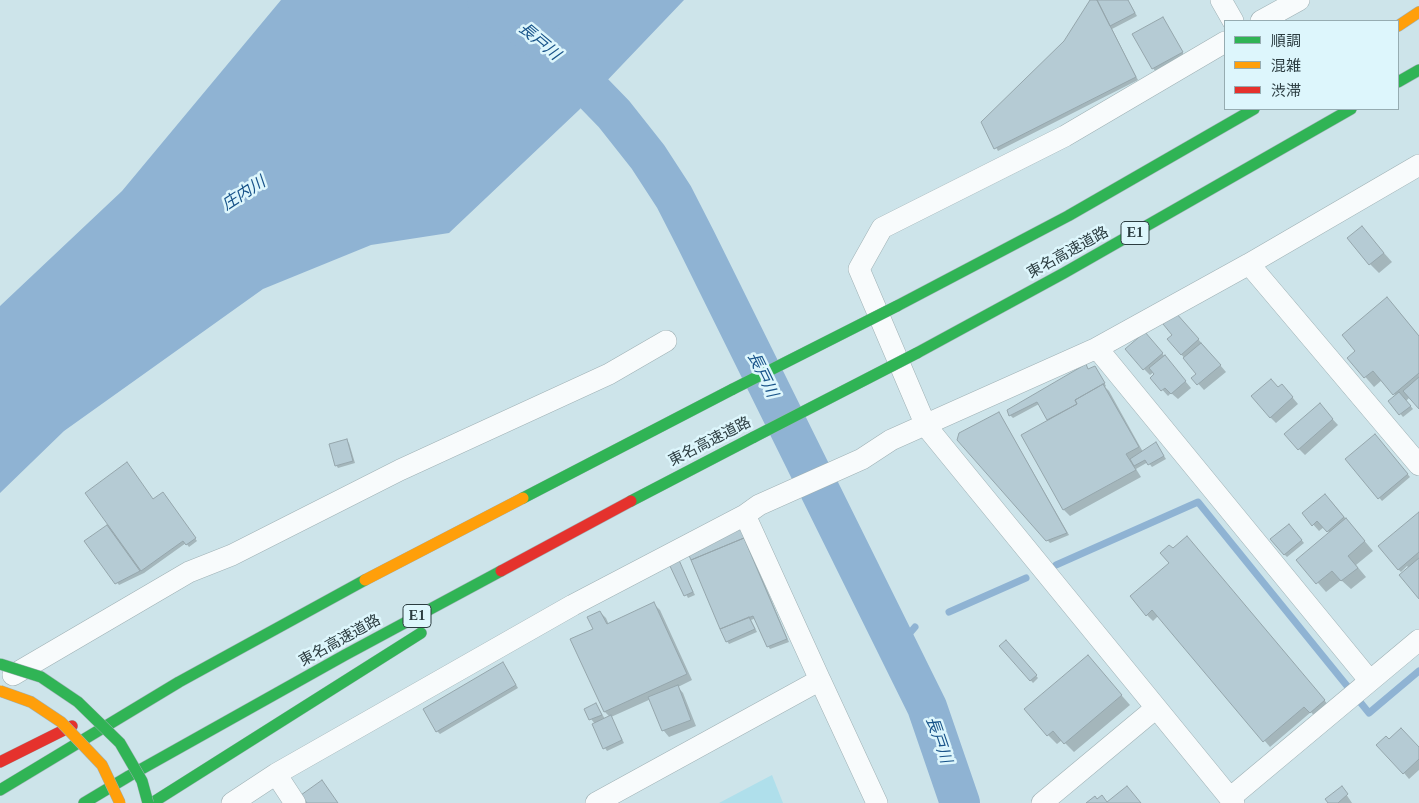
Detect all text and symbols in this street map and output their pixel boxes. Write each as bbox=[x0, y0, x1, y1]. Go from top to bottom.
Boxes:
water label: 長戸川 bbox=[514, 19, 564, 65]
legend bbox=[1224, 20, 1399, 110]
text: 順調 bbox=[1271, 33, 1301, 49]
text: 混雑 bbox=[1271, 58, 1301, 74]
text: 渋滞 bbox=[1271, 83, 1301, 99]
water label: 庄内川 bbox=[219, 173, 269, 215]
road number: E1 bbox=[1121, 222, 1149, 244]
street label: 東名高速道路 bbox=[1024, 223, 1112, 283]
water label: 長戸川 bbox=[743, 349, 781, 401]
street label: 東名高速道路 bbox=[666, 414, 754, 470]
road number: E1 bbox=[403, 604, 431, 628]
street label: 東名高速道路 bbox=[296, 611, 384, 671]
water label: 長戸川 bbox=[921, 714, 955, 766]

